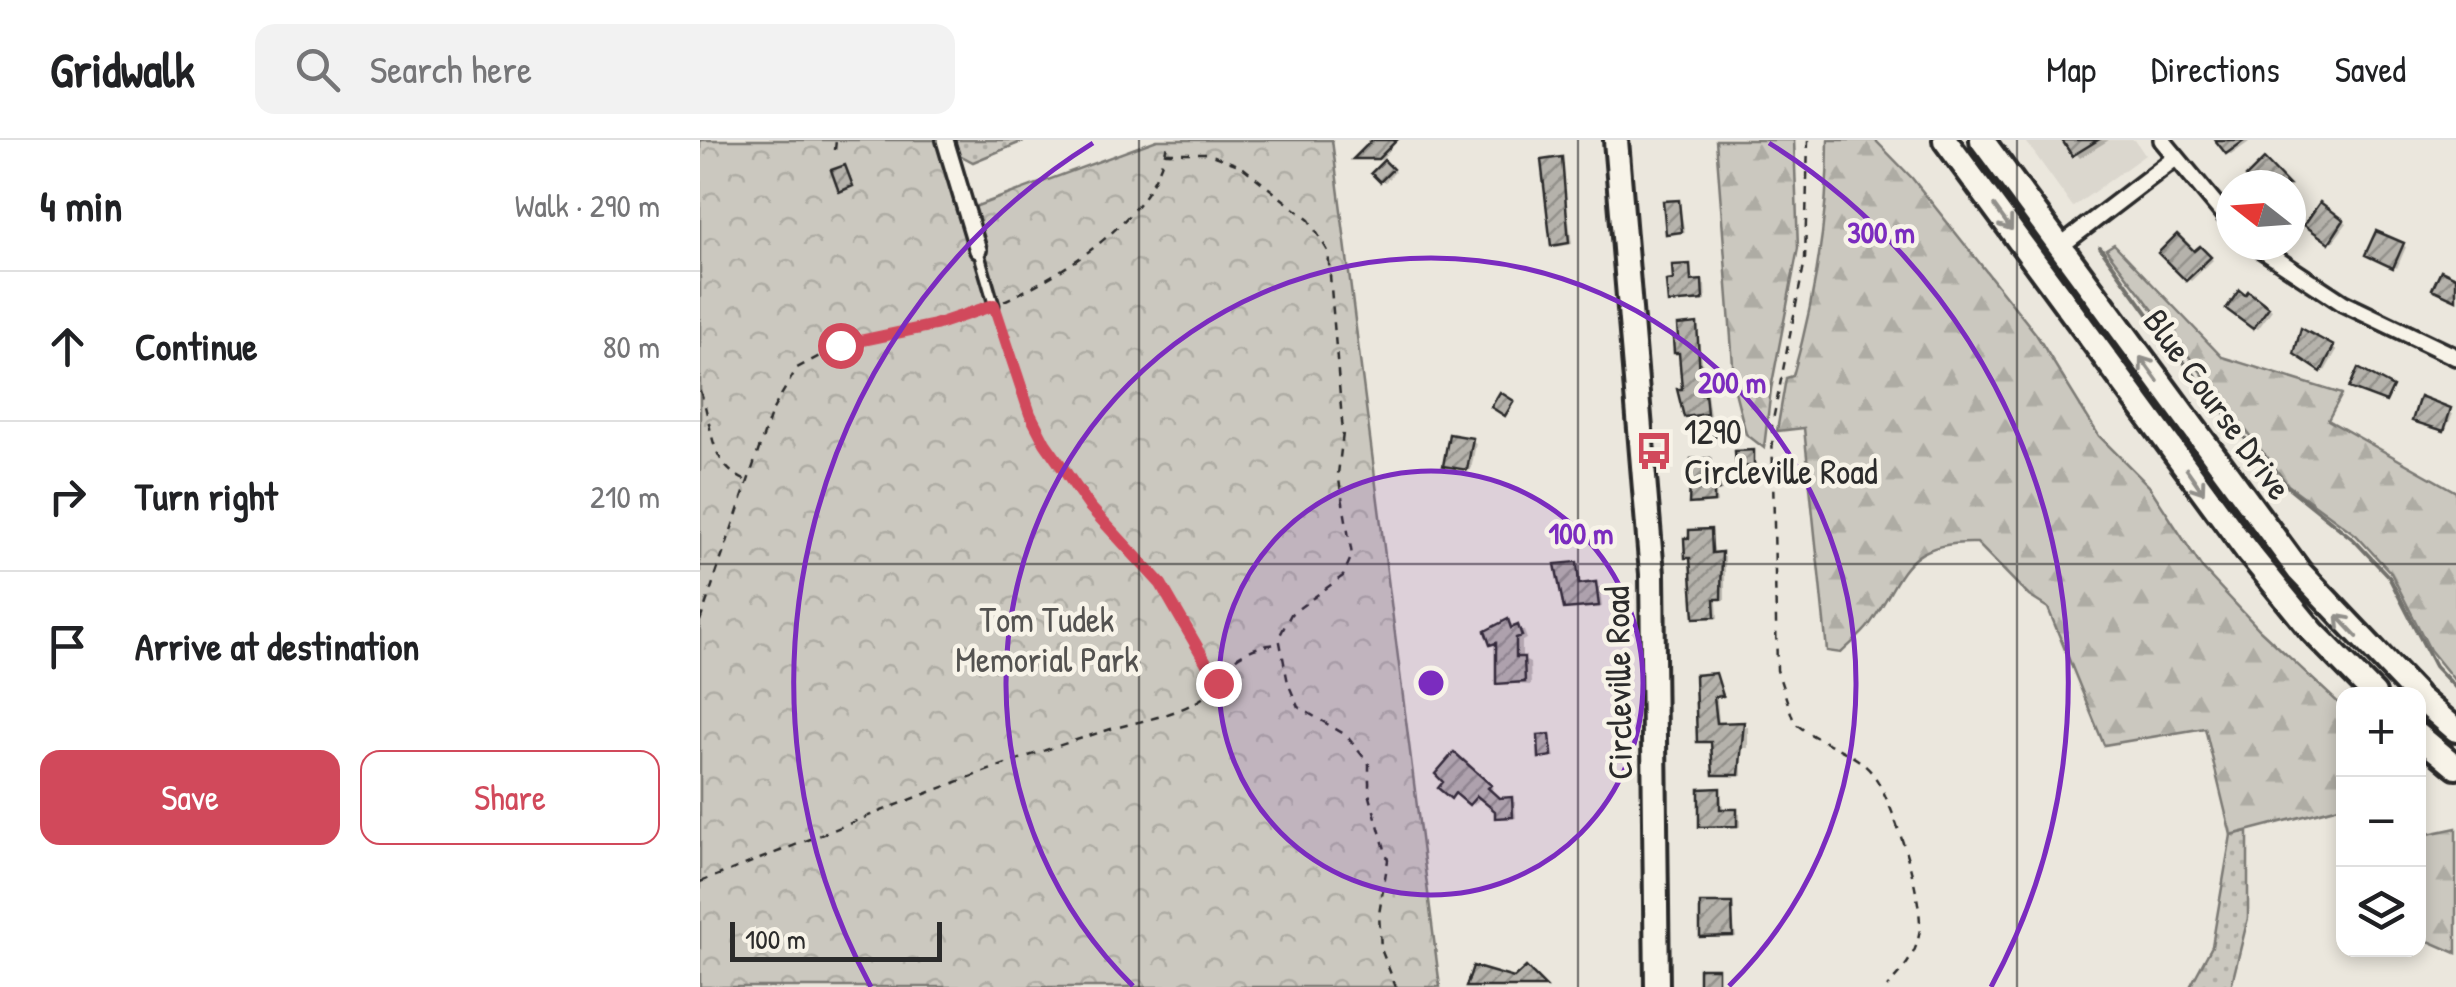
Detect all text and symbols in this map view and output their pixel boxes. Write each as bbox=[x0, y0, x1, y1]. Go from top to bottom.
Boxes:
search box bbox=[255, 24, 955, 114]
text: Gridwalk bbox=[50, 37, 195, 102]
icon: search bbox=[290, 42, 345, 97]
text: Search here bbox=[370, 43, 532, 95]
text: Map bbox=[2046, 46, 2096, 93]
text: Directions bbox=[2151, 46, 2280, 93]
text: Saved bbox=[2335, 46, 2406, 93]
north arrow bbox=[2216, 170, 2306, 260]
text: 4 min bbox=[40, 177, 122, 234]
text: Walk · 290 m bbox=[515, 184, 660, 227]
one-way arrow bbox=[1993, 204, 2014, 231]
text: 300 m bbox=[1847, 212, 1915, 252]
street label: Blue Course Drive bbox=[2133, 299, 2303, 509]
icon: ahead bbox=[40, 319, 95, 374]
text: Continue bbox=[135, 320, 257, 372]
route start bbox=[818, 323, 864, 369]
text: 80 m bbox=[603, 325, 660, 368]
one-way arrow bbox=[2138, 355, 2159, 383]
text: 200 m bbox=[1698, 362, 1766, 402]
place label: 1290 Circleville Road bbox=[1684, 408, 1878, 495]
bus stop icon: 1290 Circleville Road bbox=[1633, 430, 1675, 472]
one-way arrow bbox=[2184, 466, 2205, 494]
icon: right bbox=[40, 469, 95, 524]
text: Turn right bbox=[135, 470, 278, 522]
text: 210 m bbox=[590, 475, 660, 518]
text: 100 m bbox=[1548, 513, 1614, 553]
street label: Circleville Road bbox=[1593, 586, 1643, 780]
park label: Tom Tudek Memorial Park bbox=[955, 596, 1139, 683]
one-way arrow bbox=[2335, 614, 2359, 638]
icon: arrive bbox=[40, 619, 95, 674]
text: Arrive at destination bbox=[135, 620, 419, 672]
route end bbox=[1196, 661, 1242, 707]
centre of rings bbox=[1413, 665, 1449, 701]
map controls bbox=[2336, 687, 2426, 957]
button: + bbox=[2336, 687, 2426, 777]
button: Save bbox=[40, 750, 340, 845]
button: Share bbox=[360, 750, 660, 845]
button: − bbox=[2336, 777, 2426, 867]
button: layers bbox=[2336, 867, 2426, 957]
scale bar bbox=[730, 917, 942, 962]
text: 100 m bbox=[745, 920, 806, 958]

